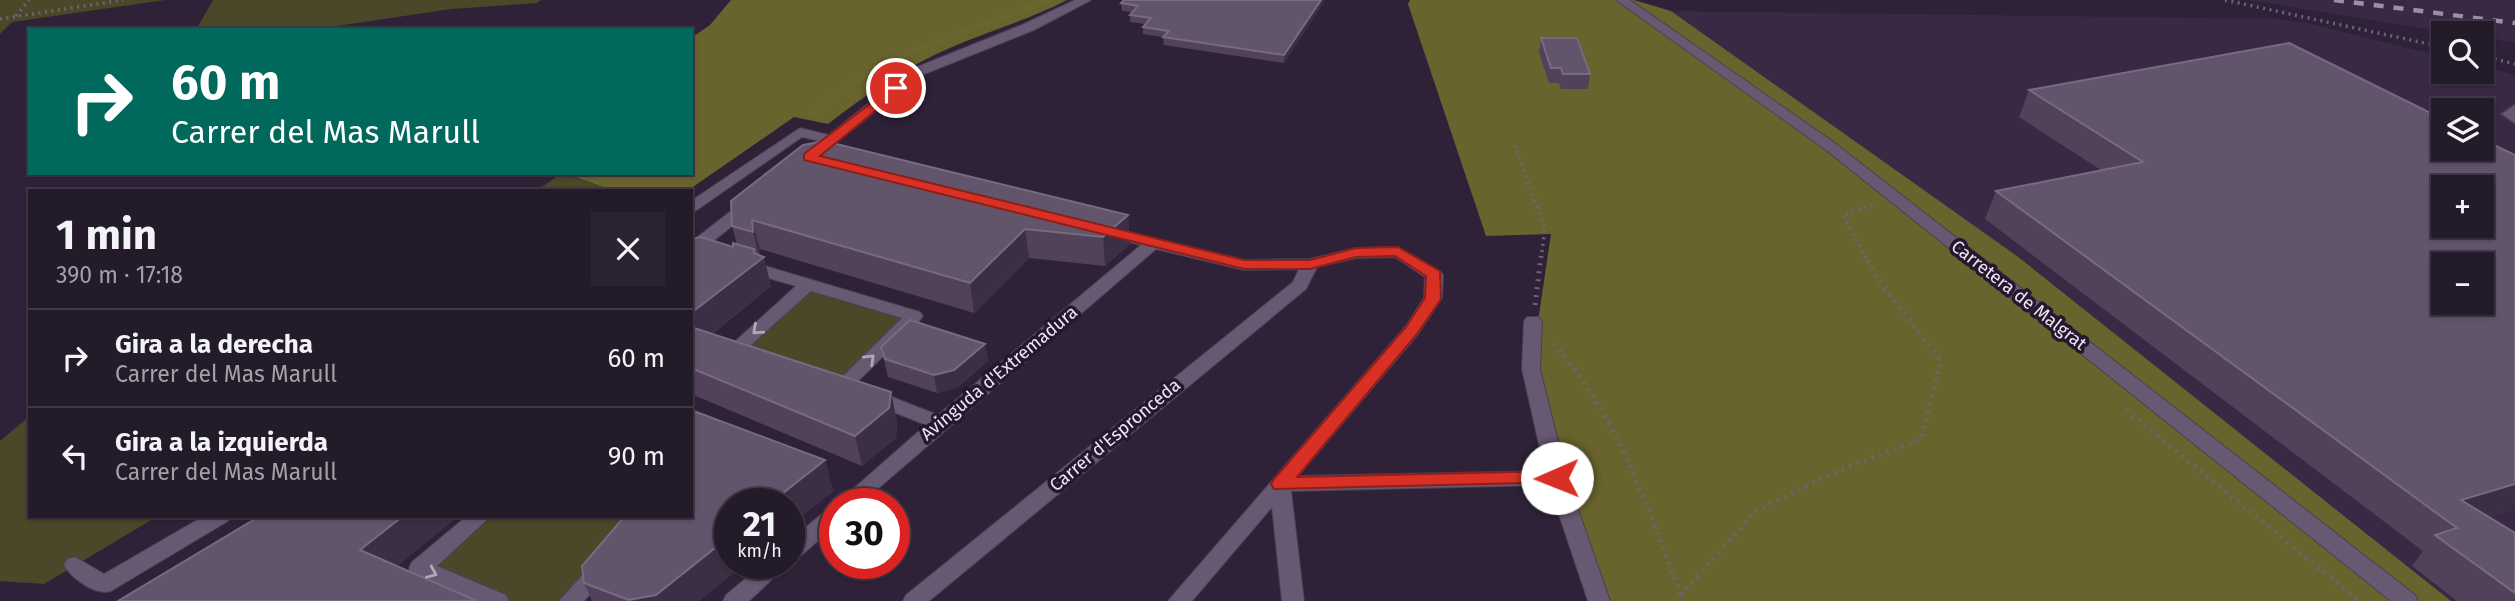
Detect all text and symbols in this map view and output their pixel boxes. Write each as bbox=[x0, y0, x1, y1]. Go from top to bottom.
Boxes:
map controls bbox=[2431, 21, 2494, 315]
button: search bbox=[2431, 21, 2494, 84]
text: 60 m bbox=[171, 53, 280, 112]
icon: right bbox=[56, 56, 147, 147]
pin bbox=[866, 58, 926, 118]
icon: arrive bbox=[877, 69, 915, 107]
button: layers bbox=[2431, 98, 2494, 161]
text: Carrer del Mas Marull bbox=[171, 113, 480, 151]
button: + bbox=[2431, 175, 2494, 238]
text: 1 min bbox=[56, 210, 157, 260]
button: close bbox=[591, 212, 665, 286]
street label: Carretera de Malgrat bbox=[1947, 235, 2092, 355]
button: − bbox=[2431, 252, 2494, 315]
text: 390 m · 17:18 bbox=[56, 261, 183, 289]
street label: Avinguda d'Extremadura bbox=[916, 301, 1082, 445]
one-way arrow bbox=[752, 322, 765, 334]
text: Gira a la derecha bbox=[115, 329, 313, 360]
icon: right bbox=[56, 339, 94, 377]
text: 60 m bbox=[607, 343, 665, 374]
one-way arrow bbox=[862, 354, 875, 367]
text: Carrer del Mas Marull bbox=[115, 360, 337, 388]
street label: Carrer d'Espronceda bbox=[1045, 374, 1185, 496]
text: Gira a la izquierda bbox=[115, 427, 328, 458]
icon: left bbox=[56, 437, 94, 475]
text: 90 m bbox=[608, 441, 665, 472]
position arrow bbox=[1520, 441, 1594, 515]
text: Carrer del Mas Marull bbox=[115, 458, 337, 486]
speed limit sign: 30 bbox=[819, 488, 910, 579]
text: 21 bbox=[743, 503, 776, 545]
text: km/h bbox=[737, 540, 782, 562]
one-way arrow bbox=[425, 565, 438, 579]

